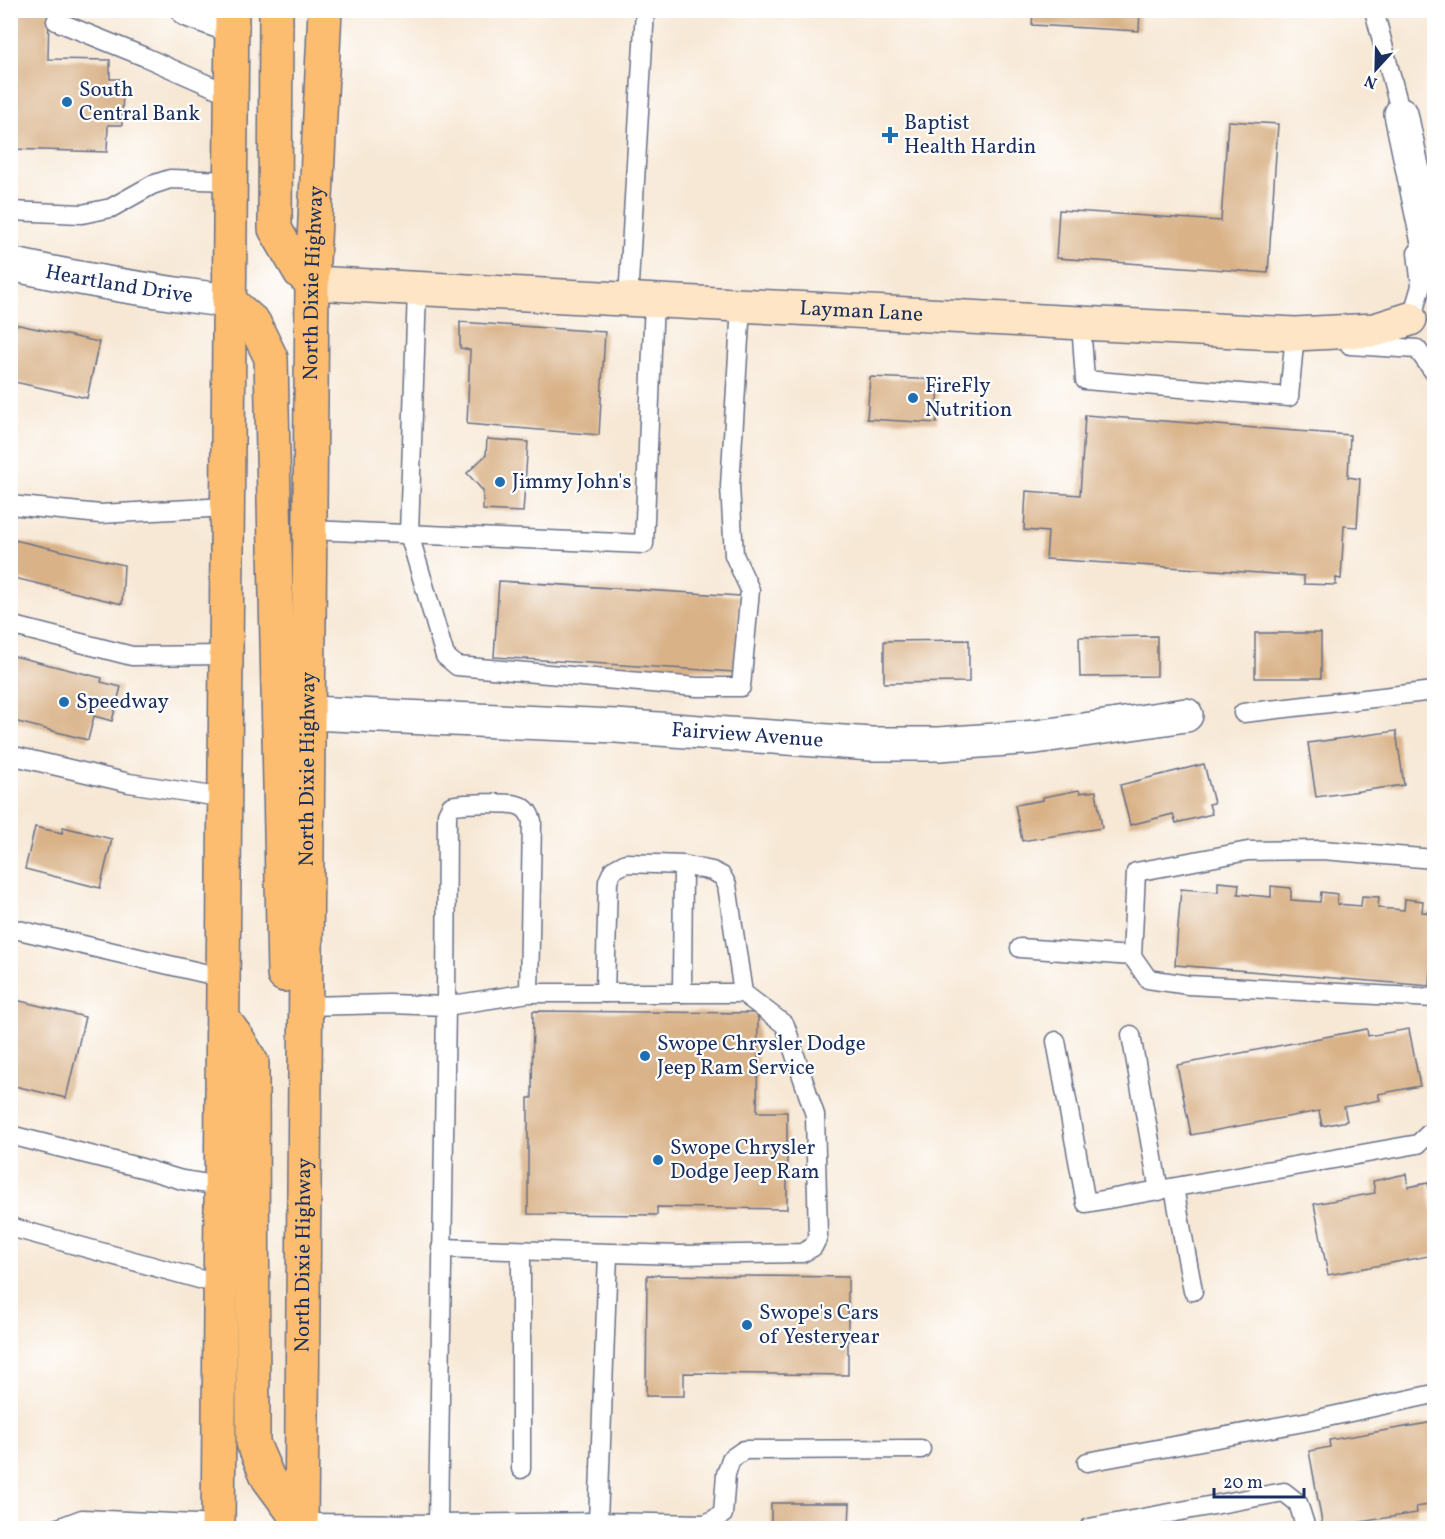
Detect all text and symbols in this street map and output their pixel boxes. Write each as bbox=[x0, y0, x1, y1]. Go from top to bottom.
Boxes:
north arrow bbox=[1346, 39, 1406, 99]
text: N bbox=[1361, 69, 1381, 93]
place label: South Central Bank bbox=[79, 76, 200, 129]
marker: South Central Bank bbox=[60, 95, 74, 109]
place label: Baptist Health Hardin bbox=[904, 109, 1036, 162]
marker: Baptist Health Hardin bbox=[881, 126, 899, 144]
street label: North Dixie Highway bbox=[297, 184, 331, 381]
street label: Heartland Drive bbox=[43, 257, 195, 311]
street label: Layman Lane bbox=[799, 294, 924, 329]
place label: FireFly Nutrition bbox=[925, 372, 1012, 425]
marker: FireFly Nutrition bbox=[906, 391, 920, 405]
place label: Jimmy John's bbox=[512, 468, 632, 497]
marker: Jimmy John's bbox=[493, 475, 507, 489]
street label: North Dixie Highway bbox=[292, 671, 323, 867]
place label: Speedway bbox=[76, 688, 169, 717]
marker: Speedway bbox=[57, 695, 71, 709]
street label: Fairview Avenue bbox=[671, 715, 824, 755]
place label: Swope Chrysler Dodge Jeep Ram Service bbox=[657, 1030, 866, 1083]
marker: Swope Chrysler Dodge Jeep Ram Service bbox=[638, 1049, 652, 1063]
place label: Swope Chrysler Dodge Jeep Ram bbox=[670, 1134, 820, 1187]
marker: Swope Chrysler Dodge Jeep Ram bbox=[651, 1153, 665, 1167]
street label: North Dixie Highway bbox=[288, 1157, 319, 1353]
place label: Swope's Cars of Yesteryear bbox=[759, 1299, 880, 1352]
marker: Swope's Cars of Yesteryear bbox=[740, 1318, 754, 1332]
scale bar bbox=[1214, 1461, 1304, 1499]
text: 20 m bbox=[1223, 1471, 1263, 1496]

